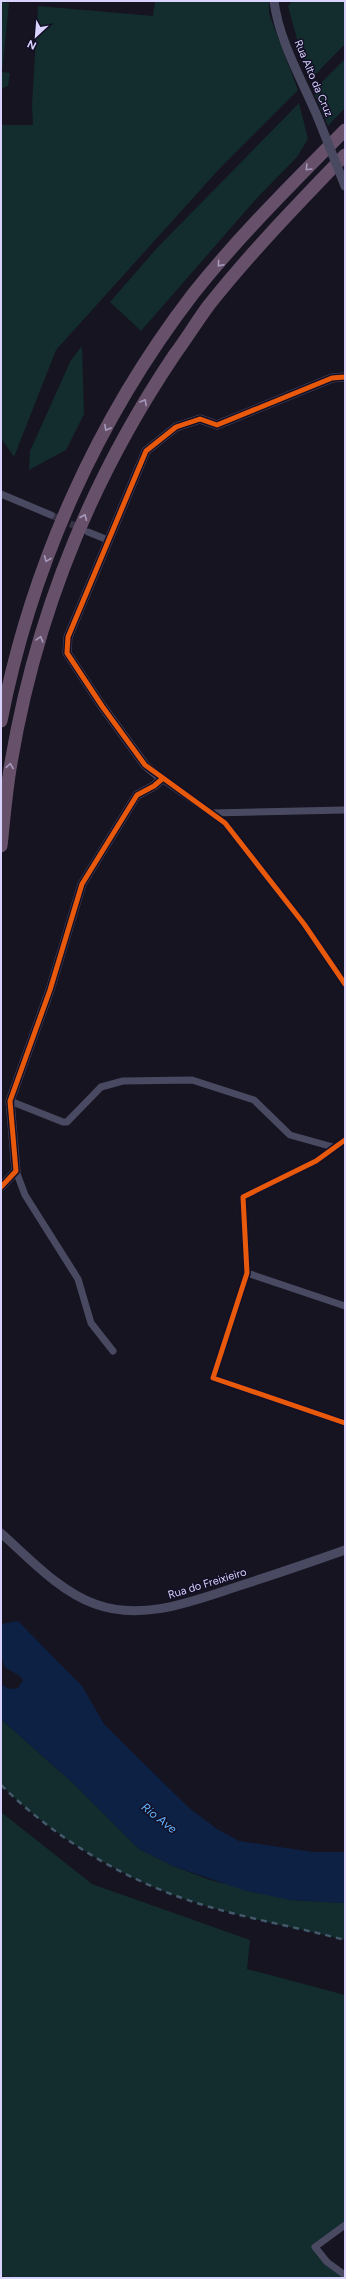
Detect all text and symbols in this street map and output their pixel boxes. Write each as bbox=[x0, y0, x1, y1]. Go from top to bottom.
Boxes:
north arrow bbox=[16, 16, 56, 56]
text: N bbox=[25, 37, 39, 52]
street label: Rua Alto da Cruz bbox=[291, 38, 336, 119]
one-way arrow bbox=[305, 163, 313, 171]
one-way arrow bbox=[218, 259, 225, 266]
one-way arrow bbox=[139, 399, 146, 406]
one-way arrow bbox=[105, 424, 112, 431]
one-way arrow bbox=[79, 514, 87, 522]
one-way arrow bbox=[43, 555, 51, 562]
one-way arrow bbox=[35, 636, 44, 643]
one-way arrow bbox=[6, 763, 14, 769]
street label: Rua do Freixieiro bbox=[166, 1565, 248, 1602]
water label: Rio Ave bbox=[139, 1800, 180, 1836]

